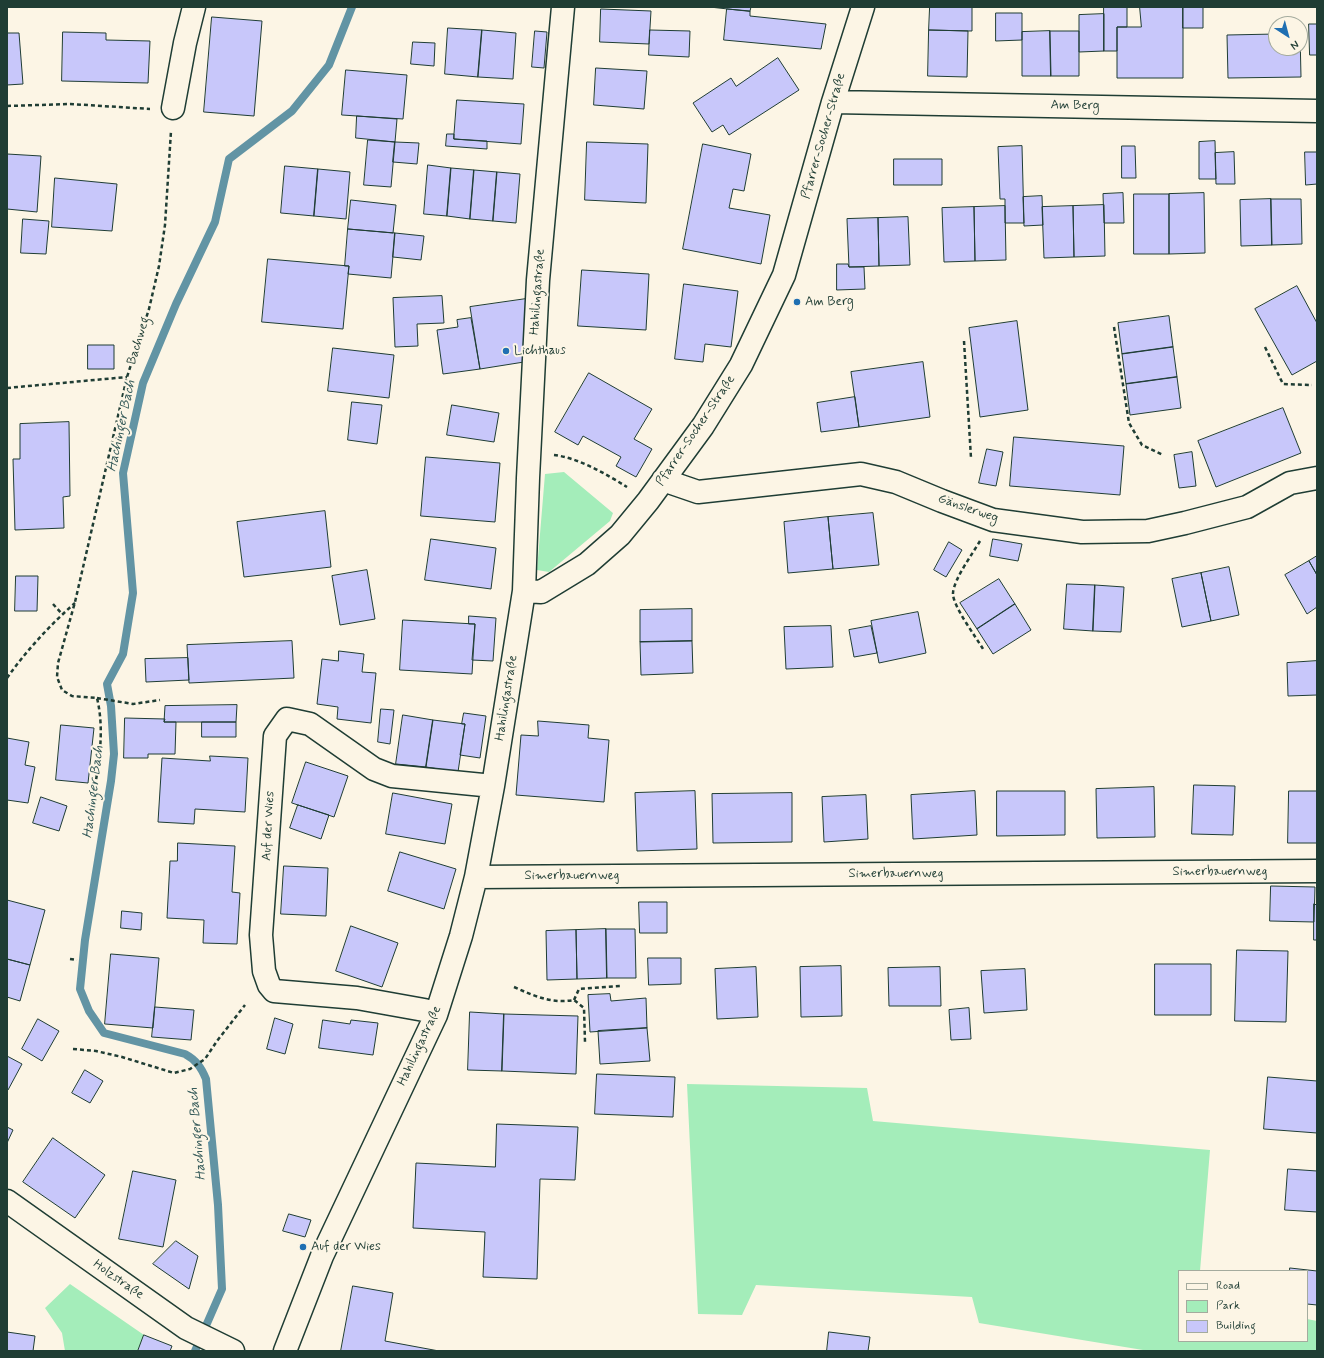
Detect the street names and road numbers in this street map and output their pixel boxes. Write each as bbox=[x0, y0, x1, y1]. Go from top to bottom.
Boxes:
street label: Pfarrer-Socher-Straße bbox=[799, 71, 849, 201]
street label: Am Berg bbox=[1050, 98, 1100, 114]
street label: Hahilingastraße bbox=[527, 248, 549, 336]
street label: Bachweg bbox=[124, 315, 154, 367]
street label: Pfarrer-Socher-Straße bbox=[653, 373, 739, 489]
street label: Gänslerweg bbox=[936, 491, 1000, 527]
street label: Hahilingastraße bbox=[493, 654, 521, 742]
street label: Auf der Wies bbox=[259, 791, 279, 861]
street label: Simerbauernweg bbox=[1173, 864, 1267, 880]
street label: Simerbauernweg bbox=[849, 866, 943, 882]
street label: Simerbauernweg bbox=[525, 868, 619, 884]
street label: Hahilingastraße bbox=[395, 1003, 445, 1089]
street label: Holzstraße bbox=[90, 1257, 146, 1303]

